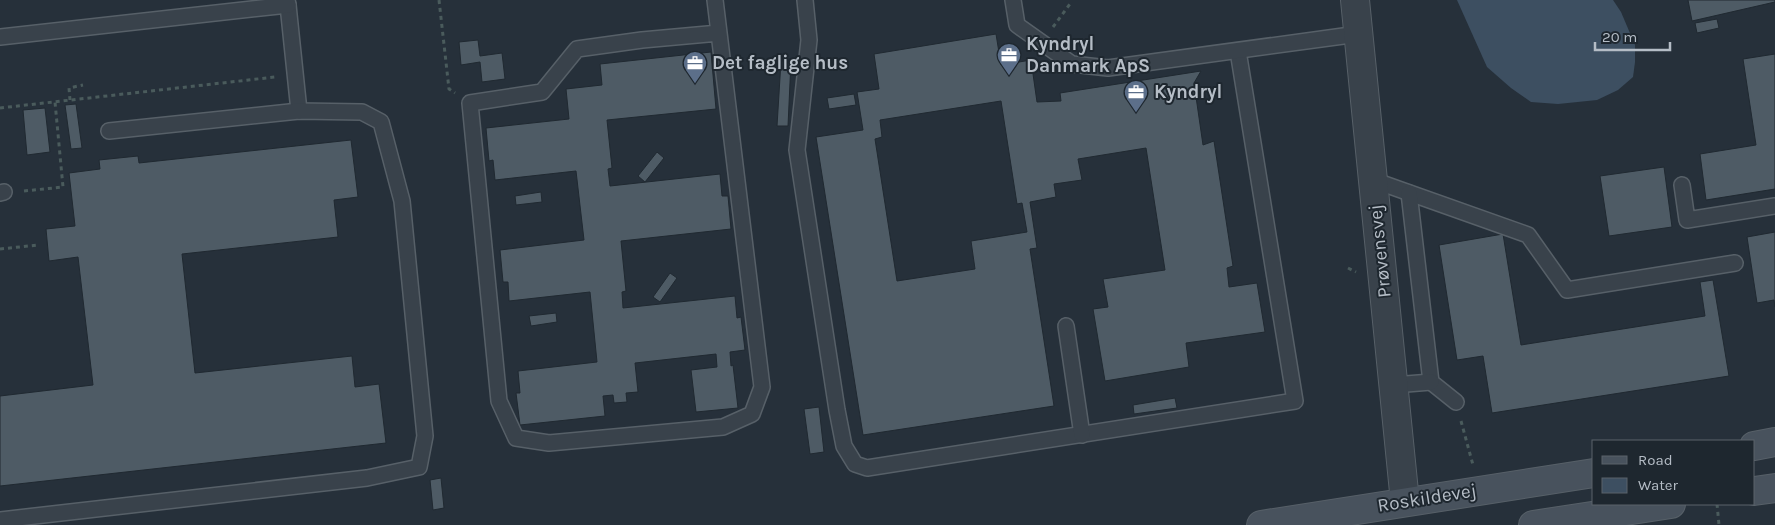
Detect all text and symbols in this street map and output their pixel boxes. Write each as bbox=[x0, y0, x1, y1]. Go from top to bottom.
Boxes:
scale bar bbox=[1595, 20, 1670, 52]
text: 20 m bbox=[1602, 28, 1637, 46]
place label: Kyndryl Danmark ApS bbox=[1026, 33, 1150, 77]
office icon: Kyndryl Danmark ApS bbox=[996, 42, 1022, 76]
office icon: Det faglige hus bbox=[682, 50, 708, 84]
place label: Det faglige hus bbox=[712, 52, 848, 74]
office icon: Kyndryl bbox=[1123, 79, 1149, 113]
place label: Kyndryl bbox=[1154, 81, 1222, 103]
street label: Prøvensvej bbox=[1364, 203, 1396, 299]
legend bbox=[1592, 440, 1755, 505]
text: Road bbox=[1638, 451, 1673, 469]
text: Water bbox=[1638, 476, 1679, 494]
street label: Roskildevej bbox=[1376, 479, 1478, 517]

